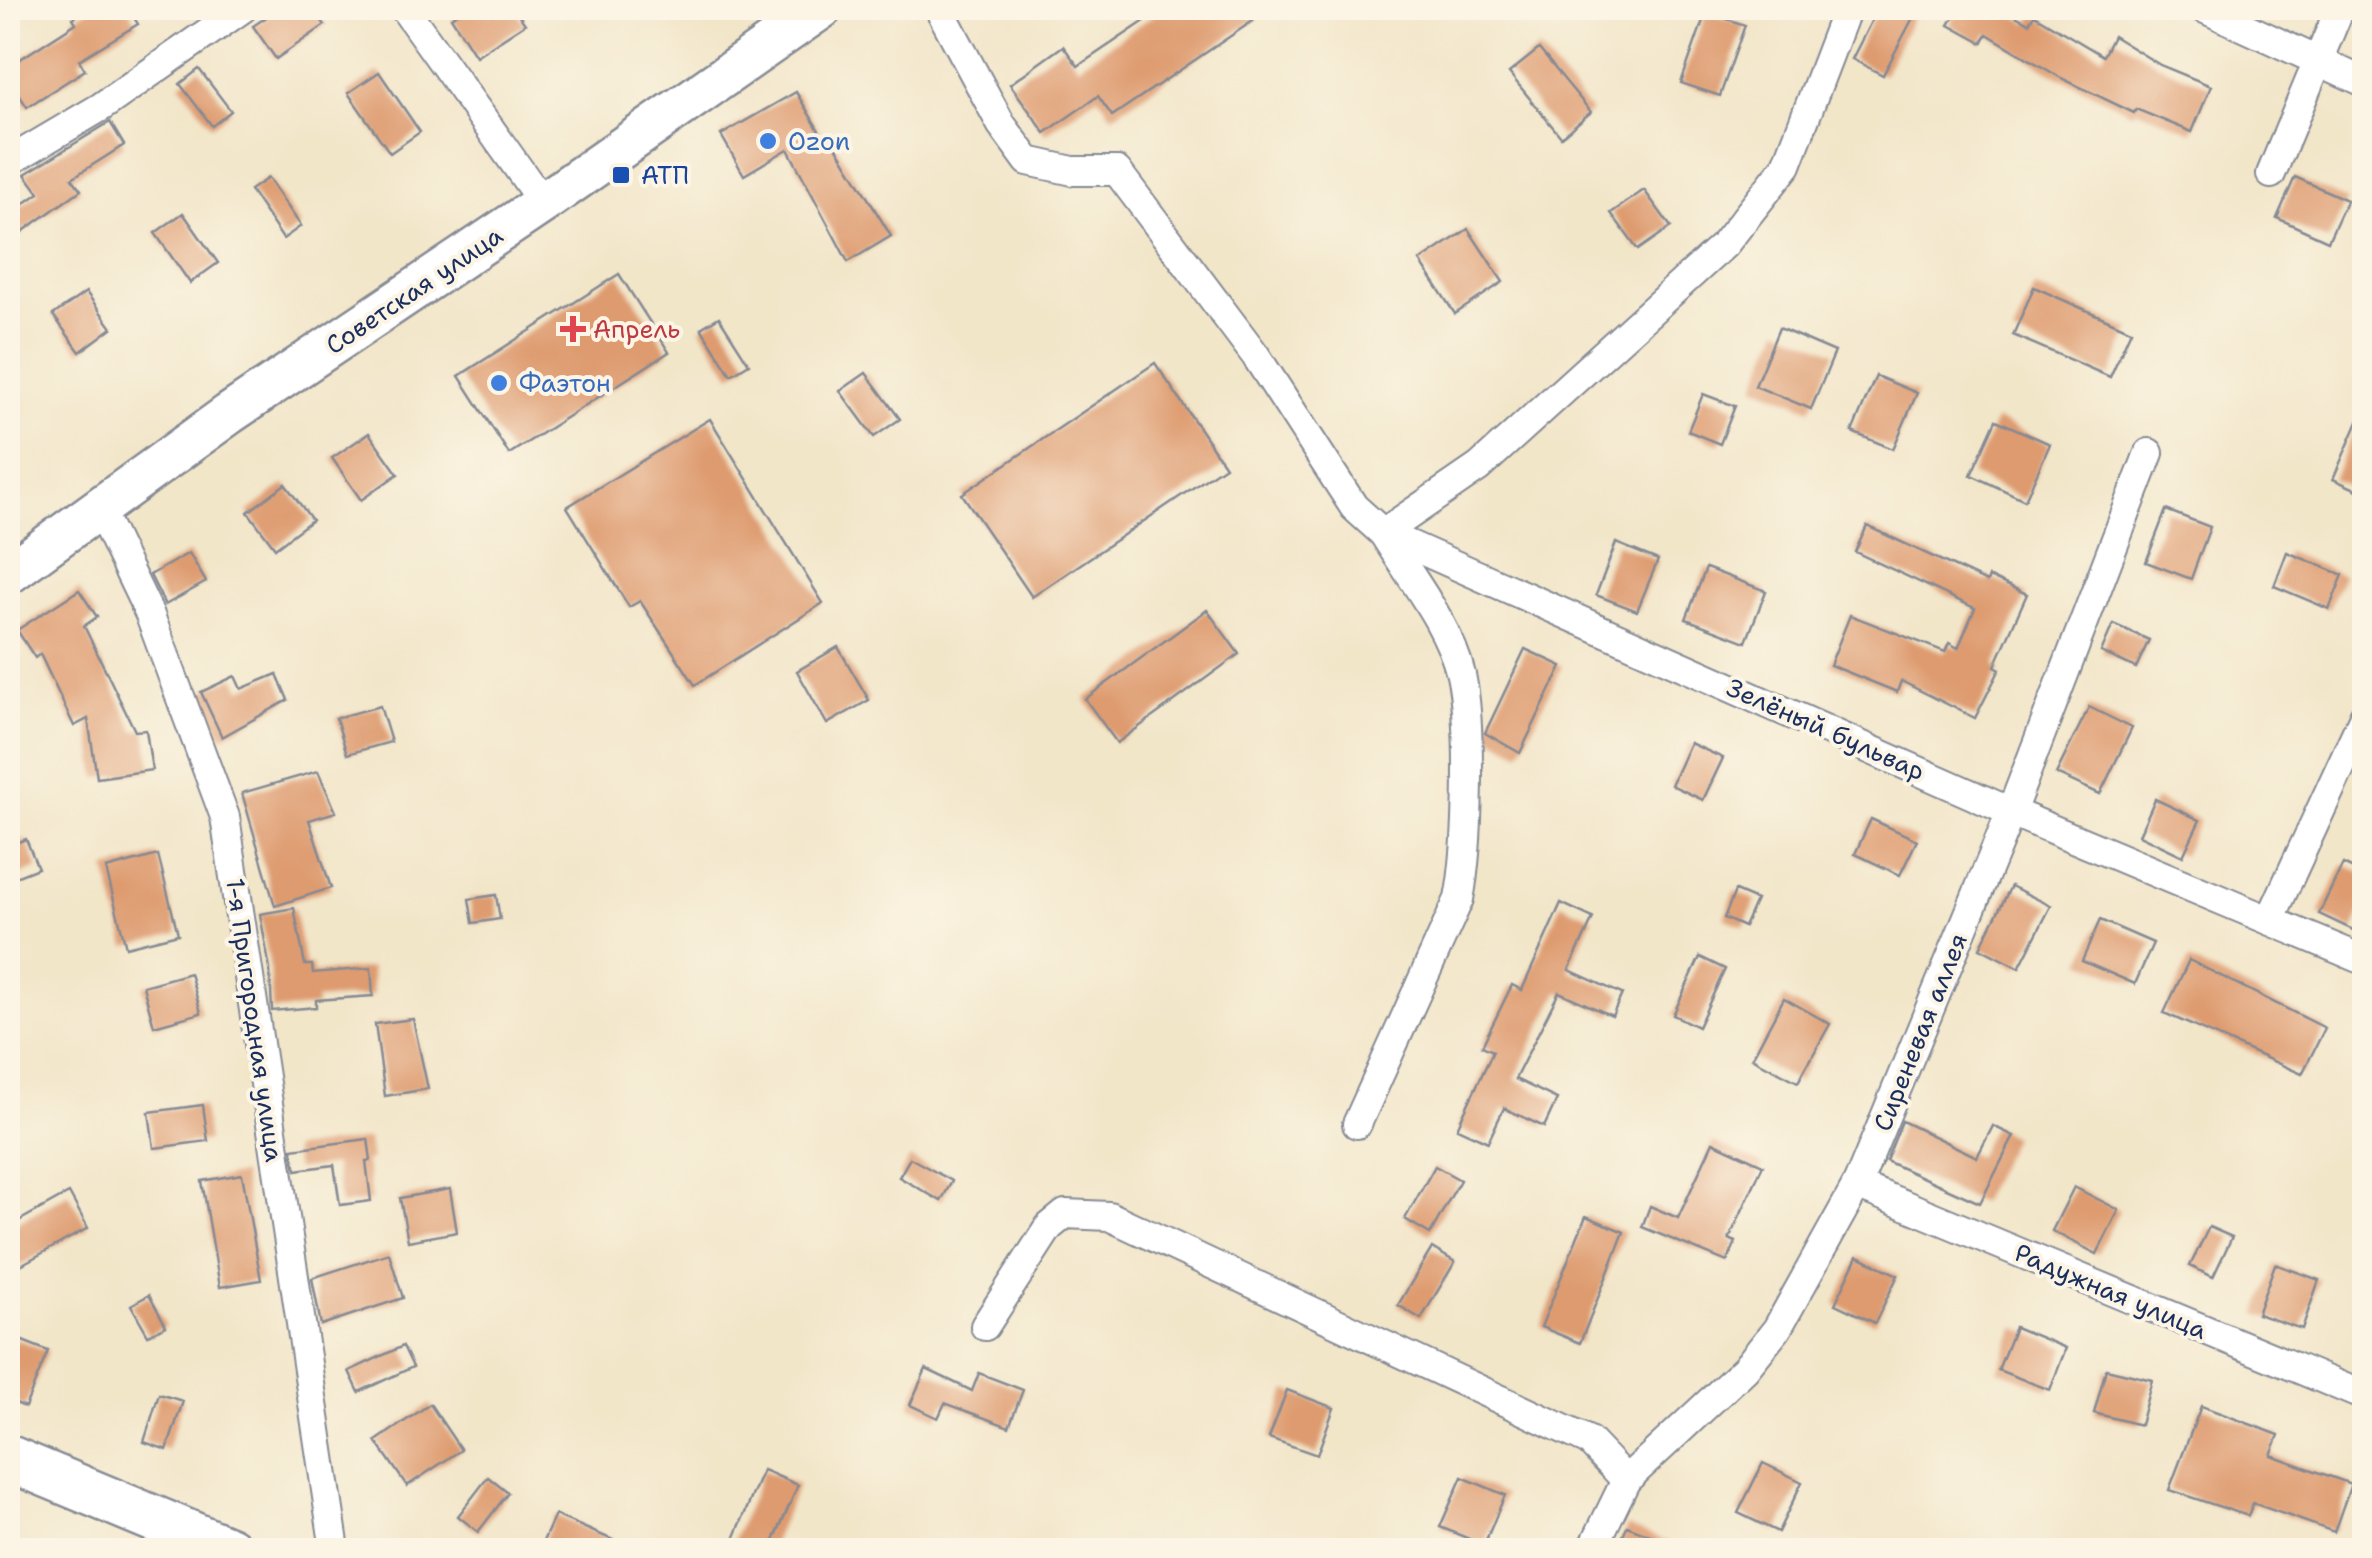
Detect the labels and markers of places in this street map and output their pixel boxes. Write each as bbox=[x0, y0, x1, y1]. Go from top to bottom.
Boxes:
place label: Ozon bbox=[788, 124, 850, 158]
marker: Ozon bbox=[757, 130, 779, 152]
place label: АТП bbox=[641, 158, 689, 192]
marker: АТП bbox=[610, 164, 632, 186]
place label: Апрель bbox=[593, 312, 680, 346]
marker: Апрель bbox=[562, 318, 584, 340]
place label: Фаэтон bbox=[519, 366, 611, 400]
marker: Фаэтон bbox=[488, 372, 510, 394]

